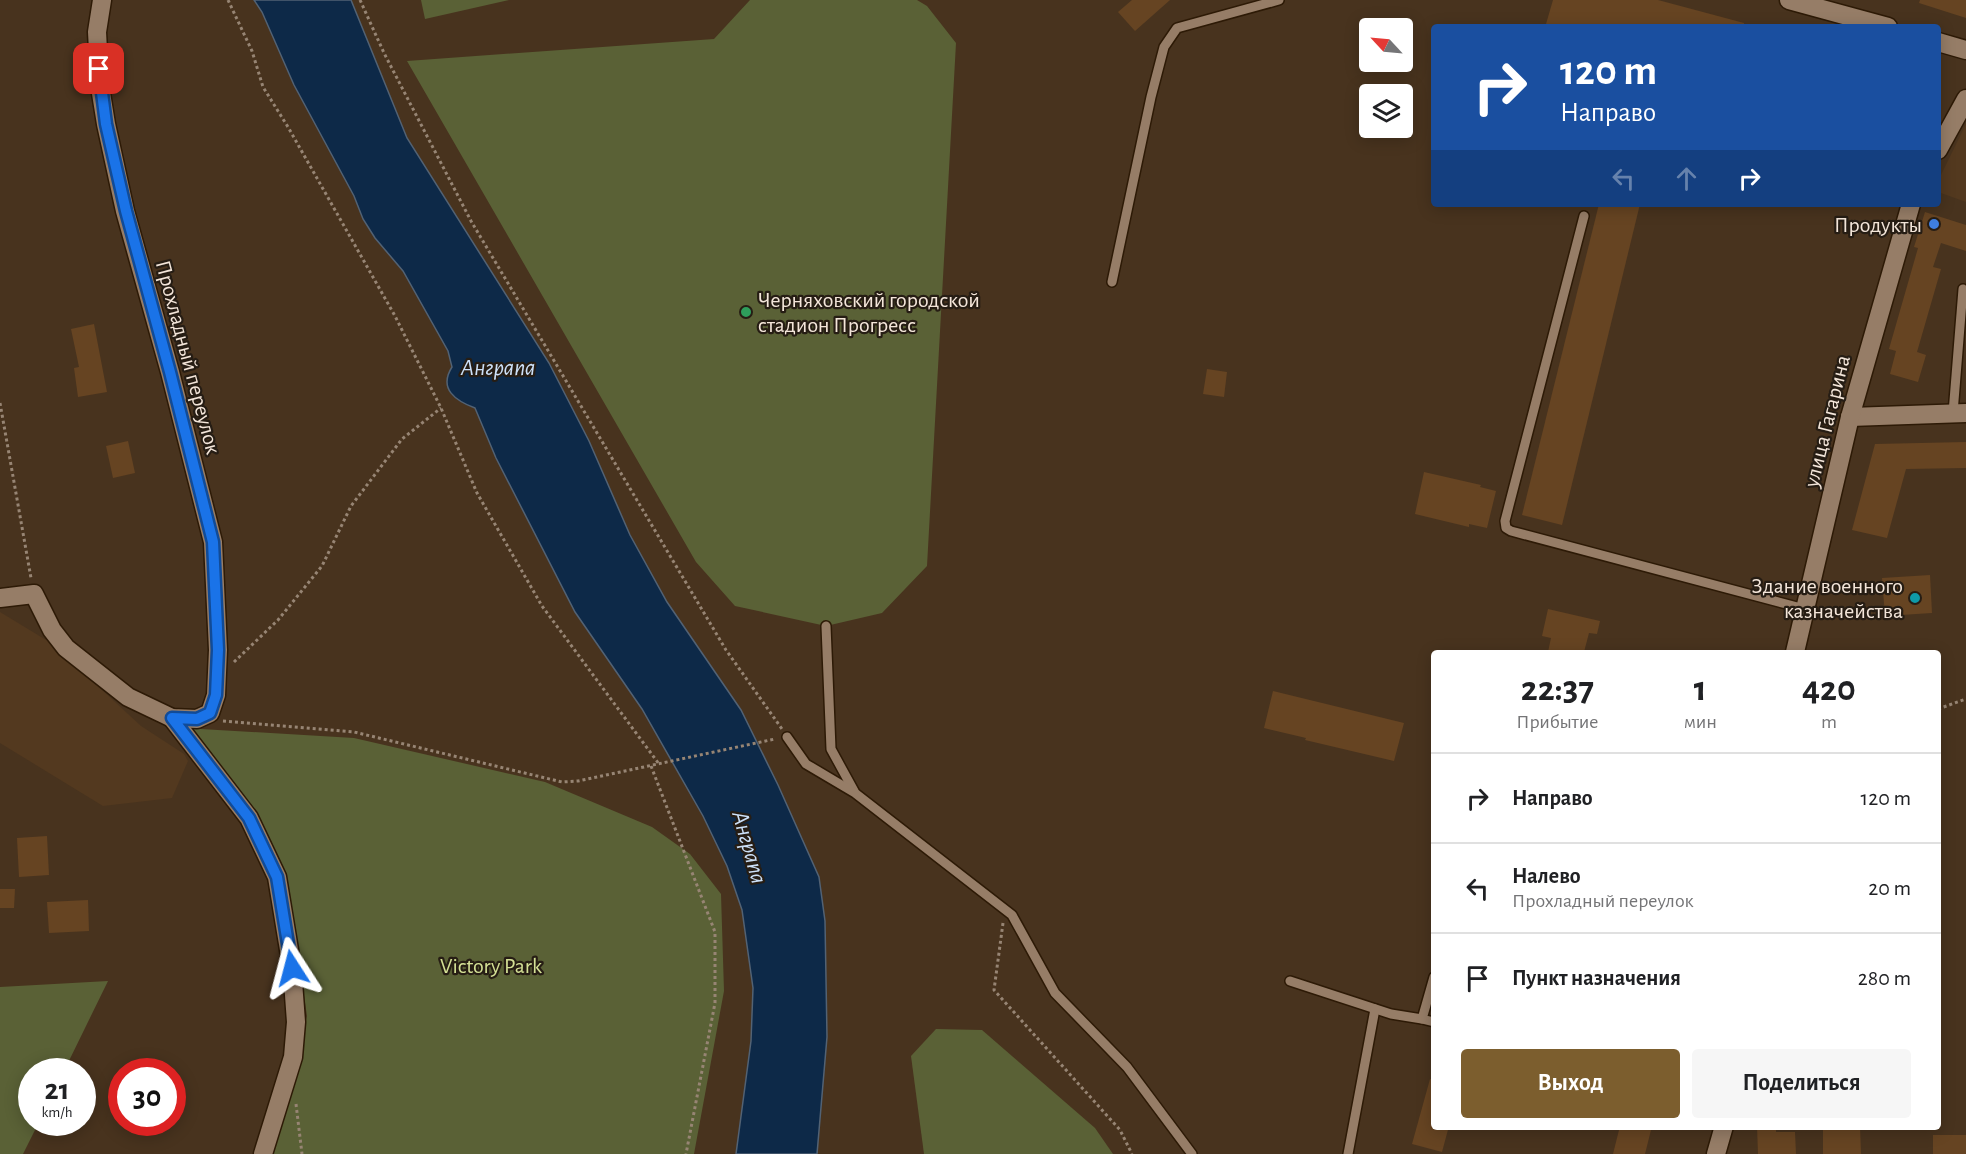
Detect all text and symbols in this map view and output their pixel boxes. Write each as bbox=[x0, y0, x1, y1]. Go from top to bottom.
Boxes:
north arrow bbox=[1359, 18, 1413, 72]
map controls bbox=[1359, 18, 1413, 138]
pin bbox=[73, 43, 124, 94]
icon: right bbox=[1461, 48, 1539, 126]
text: 120 m bbox=[1560, 50, 1657, 92]
icon: arrive bbox=[82, 52, 115, 85]
button: layers bbox=[1359, 84, 1413, 138]
text: Направо bbox=[1560, 99, 1656, 126]
icon: left bbox=[1607, 162, 1640, 195]
icon: ahead bbox=[1670, 162, 1703, 195]
icon: right bbox=[1733, 162, 1766, 195]
place label: Продукты bbox=[1834, 214, 1922, 236]
marker: Продукты bbox=[1927, 217, 1941, 231]
street label: Прохладный переулок bbox=[152, 258, 225, 457]
place label: Черняховский городской стадион Прогресс bbox=[758, 289, 980, 336]
marker: Черняховский городской стадион Прогресс bbox=[739, 305, 753, 319]
street label: улица Гагарина bbox=[1800, 353, 1854, 491]
water label: Анграпа bbox=[460, 356, 535, 380]
place label: Здание военного казначейства bbox=[1751, 575, 1903, 622]
marker: Здание военного казначейства bbox=[1908, 591, 1922, 605]
text: 22:37 bbox=[1521, 671, 1594, 707]
text: 1 bbox=[1694, 671, 1707, 707]
text: 420 bbox=[1802, 671, 1856, 707]
text: Прибытие bbox=[1516, 712, 1599, 732]
text: мин bbox=[1684, 712, 1717, 732]
text: m bbox=[1821, 712, 1837, 732]
icon: right bbox=[1461, 782, 1494, 815]
text: Направо bbox=[1512, 787, 1593, 809]
text: 120 m bbox=[1861, 787, 1911, 809]
water label: Анграпа bbox=[727, 807, 771, 887]
text: Налево bbox=[1512, 865, 1581, 887]
icon: left bbox=[1461, 872, 1494, 905]
text: 20 m bbox=[1868, 877, 1911, 899]
text: Прохладный переулок bbox=[1512, 891, 1694, 911]
position arrow bbox=[260, 936, 324, 1000]
park label: Victory Park bbox=[440, 955, 542, 977]
icon: arrive bbox=[1461, 962, 1494, 995]
text: Пункт назначения bbox=[1512, 967, 1681, 989]
text: 280 m bbox=[1858, 967, 1911, 989]
button: Выход bbox=[1461, 1049, 1680, 1118]
button: Поделиться bbox=[1692, 1049, 1911, 1118]
speed limit sign: 30 bbox=[108, 1058, 186, 1136]
text: 21 bbox=[45, 1075, 69, 1105]
text: km/h bbox=[42, 1105, 72, 1120]

